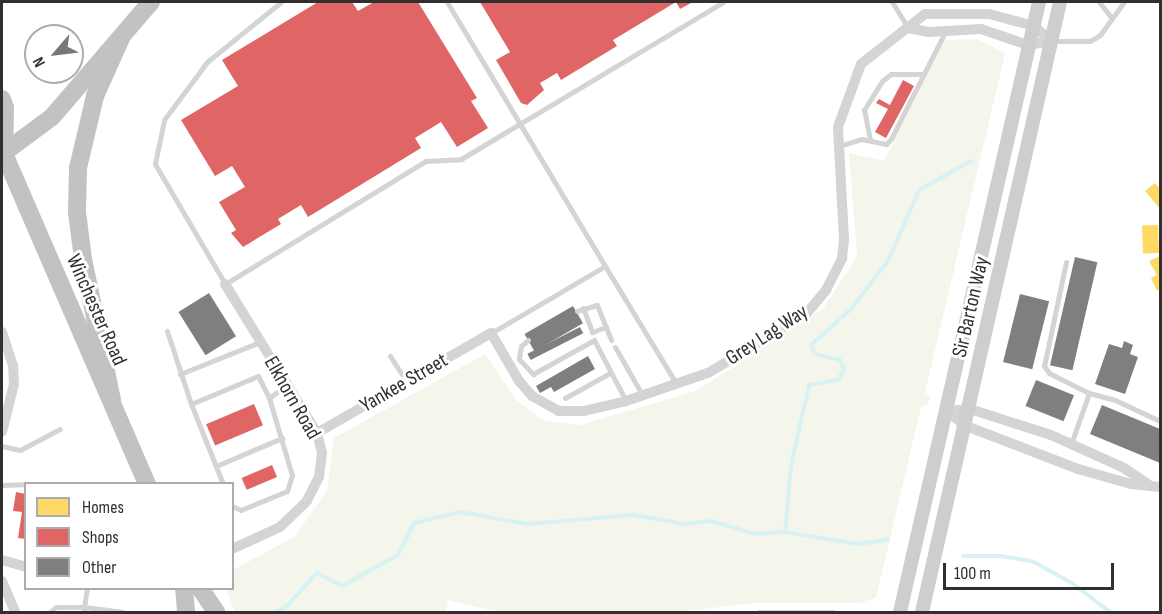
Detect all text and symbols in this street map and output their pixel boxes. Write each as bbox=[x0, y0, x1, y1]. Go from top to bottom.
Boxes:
north arrow bbox=[24, 24, 84, 84]
text: N bbox=[29, 54, 50, 70]
street label: Winchester Road bbox=[60, 251, 132, 369]
street label: Sir Barton Way bbox=[947, 254, 995, 360]
street label: Grey Lag Way bbox=[721, 299, 813, 371]
street label: Yankee Street bbox=[356, 348, 452, 418]
street label: Elkhorn Road bbox=[258, 352, 326, 444]
legend bbox=[24, 482, 234, 590]
text: Homes bbox=[82, 497, 124, 518]
text: Shops bbox=[82, 527, 119, 548]
scale bar bbox=[946, 551, 1117, 589]
text: Other bbox=[82, 557, 116, 578]
text: 100 m bbox=[954, 563, 991, 584]

